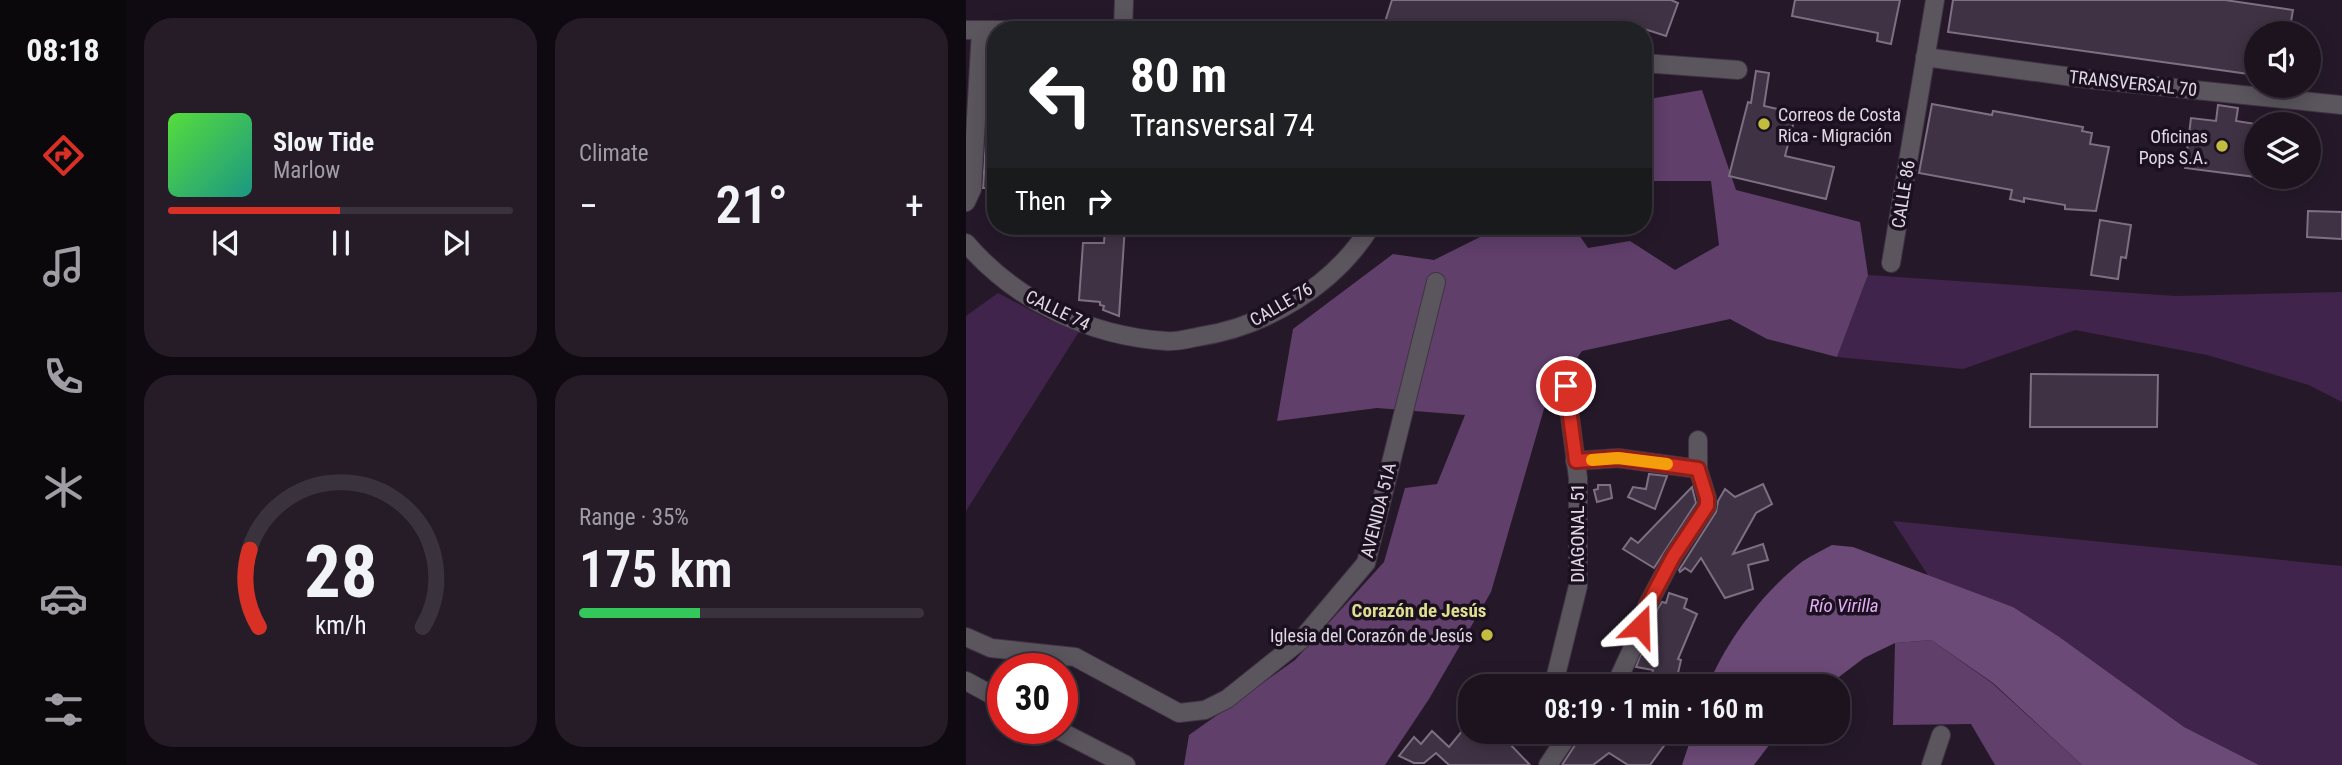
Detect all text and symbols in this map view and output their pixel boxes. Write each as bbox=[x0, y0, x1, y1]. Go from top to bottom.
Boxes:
map controls bbox=[2244, 21, 2321, 189]
button: sound bbox=[2244, 21, 2321, 98]
text: 08:18 bbox=[26, 31, 100, 69]
text: 80 m bbox=[1130, 47, 1227, 104]
icon: left bbox=[1015, 49, 1106, 140]
street label: TRANSVERSAL 70 bbox=[2068, 66, 2198, 100]
place label: Correos de Costa Rica - Migración bbox=[1778, 104, 1901, 146]
text: Transversal 74 bbox=[1130, 106, 1314, 144]
button: layers bbox=[2244, 112, 2321, 189]
marker: Correos de Costa Rica - Migración bbox=[1756, 116, 1772, 132]
place label: Oficinas Pops S.A. bbox=[2139, 126, 2208, 168]
text: Slow Tide bbox=[273, 127, 374, 157]
icon: directions bbox=[39, 131, 88, 180]
marker: Oficinas Pops S.A. bbox=[2214, 138, 2230, 154]
text: Climate bbox=[579, 140, 649, 167]
text: Marlow bbox=[273, 157, 340, 184]
street label: CALLE 86 bbox=[1887, 158, 1919, 230]
text: 21° bbox=[715, 175, 788, 236]
icon: right bbox=[1080, 182, 1118, 220]
text: − bbox=[579, 184, 598, 228]
text: + bbox=[905, 184, 924, 228]
text: Then bbox=[1015, 186, 1066, 216]
icon: previous bbox=[207, 224, 245, 262]
icon: pause bbox=[322, 224, 360, 262]
icon: next bbox=[437, 224, 475, 262]
icon: music bbox=[39, 242, 88, 291]
street label: CALLE 76 bbox=[1246, 278, 1316, 330]
street label: CALLE 74 bbox=[1023, 286, 1094, 335]
icon: phone bbox=[39, 352, 88, 401]
pin bbox=[1536, 356, 1596, 416]
icon: arrive bbox=[1547, 367, 1585, 405]
street label: AVENIDA 51A bbox=[1356, 460, 1400, 560]
icon: climate bbox=[39, 463, 88, 512]
street label: DIAGONAL 51 bbox=[1567, 484, 1588, 582]
text: Range · 35% bbox=[579, 504, 689, 531]
text: 28 bbox=[304, 529, 377, 615]
text: 175 km bbox=[579, 539, 733, 600]
icon: car bbox=[39, 574, 88, 623]
position arrow bbox=[1603, 589, 1677, 663]
water label: Río Virilla bbox=[1809, 594, 1879, 617]
district label: Corazón de Jesús bbox=[1352, 599, 1486, 622]
text: km/h bbox=[315, 611, 366, 640]
place label: Iglesia del Corazón de Jesús bbox=[1270, 625, 1473, 646]
marker: Iglesia del Corazón de Jesús bbox=[1479, 627, 1495, 643]
speed limit sign: 30 bbox=[987, 653, 1078, 744]
icon: filters bbox=[39, 685, 88, 734]
text: 08:19 · 1 min · 160 m bbox=[1544, 694, 1764, 724]

